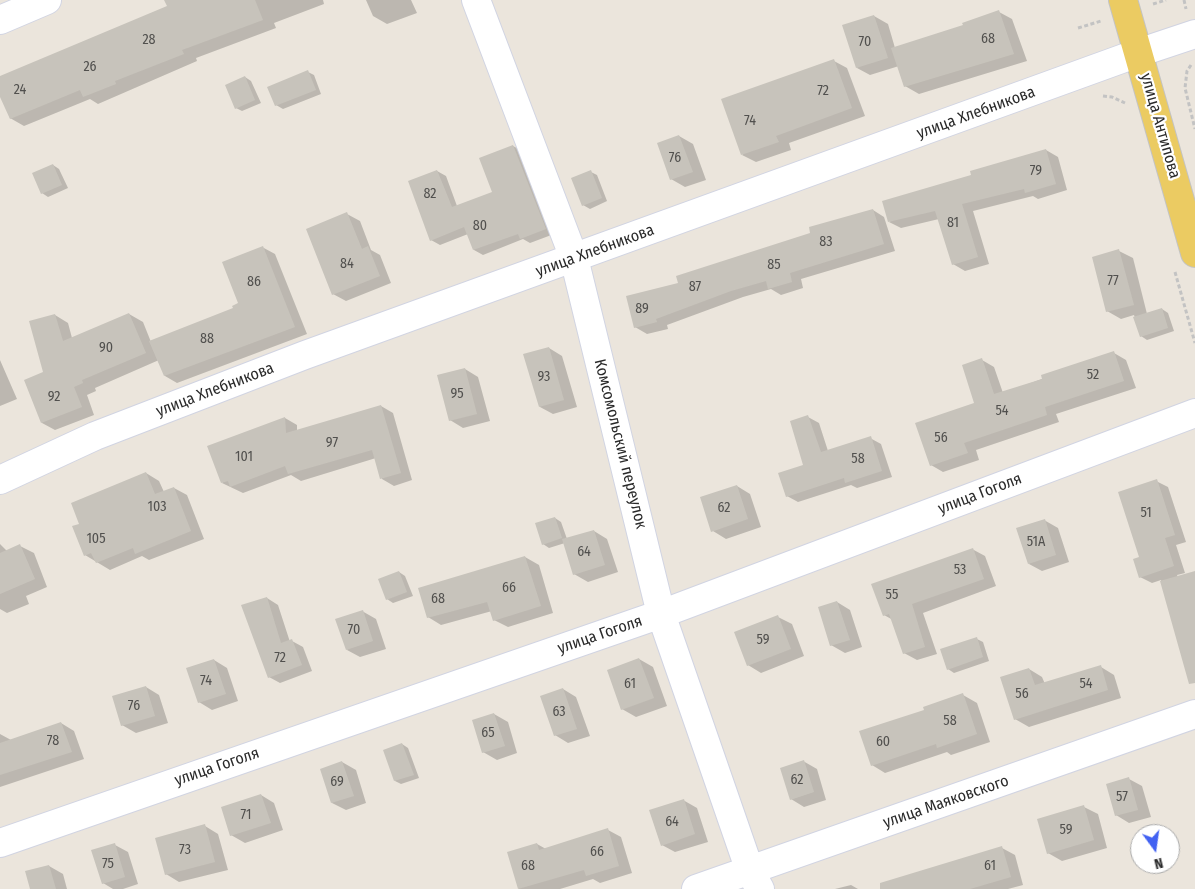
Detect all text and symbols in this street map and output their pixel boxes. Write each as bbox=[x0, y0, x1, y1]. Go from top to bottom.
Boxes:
house number: 68 bbox=[981, 31, 995, 47]
house number: 28 bbox=[142, 32, 156, 48]
house number: 70 bbox=[859, 34, 871, 50]
house number: 26 bbox=[83, 59, 97, 75]
street label: улица Антипова bbox=[1136, 71, 1184, 181]
house number: 24 bbox=[14, 82, 26, 98]
house number: 72 bbox=[817, 83, 829, 99]
street label: улица Хлебникова bbox=[914, 83, 1038, 143]
house number: 74 bbox=[744, 113, 756, 129]
house number: 76 bbox=[669, 150, 681, 166]
house number: 79 bbox=[1030, 163, 1042, 179]
house number: 82 bbox=[423, 186, 437, 202]
house number: 81 bbox=[947, 215, 959, 231]
house number: 80 bbox=[473, 218, 487, 234]
street label: улица Хлебникова bbox=[533, 221, 657, 281]
house number: 83 bbox=[819, 234, 833, 250]
house number: 84 bbox=[340, 256, 354, 272]
house number: 85 bbox=[767, 257, 781, 273]
house number: 77 bbox=[1107, 273, 1119, 289]
house number: 86 bbox=[247, 274, 261, 290]
house number: 87 bbox=[689, 279, 701, 295]
house number: 89 bbox=[635, 301, 649, 317]
house number: 88 bbox=[200, 331, 214, 347]
house number: 90 bbox=[99, 340, 113, 356]
street label: Комсомольский переулок bbox=[590, 357, 650, 531]
street label: улица Хлебникова bbox=[153, 359, 277, 421]
house number: 52 bbox=[1087, 367, 1099, 383]
house number: 93 bbox=[538, 369, 550, 385]
house number: 95 bbox=[450, 386, 464, 402]
house number: 92 bbox=[48, 389, 60, 405]
house number: 54 bbox=[995, 403, 1009, 419]
house number: 56 bbox=[934, 430, 948, 446]
house number: 97 bbox=[326, 435, 338, 451]
house number: 101 bbox=[235, 449, 253, 465]
house number: 58 bbox=[851, 451, 865, 467]
street label: улица Гоголя bbox=[935, 469, 1025, 519]
house number: 103 bbox=[148, 499, 166, 515]
house number: 62 bbox=[718, 500, 730, 516]
house number: 51 bbox=[1140, 505, 1152, 521]
house number: 105 bbox=[86, 531, 106, 547]
house number: 51А bbox=[1027, 534, 1045, 550]
house number: 64 bbox=[577, 544, 591, 560]
house number: 53 bbox=[954, 562, 966, 578]
house number: 66 bbox=[502, 580, 516, 596]
house number: 55 bbox=[886, 587, 898, 603]
house number: 68 bbox=[431, 591, 445, 607]
street label: улица Гоголя bbox=[555, 612, 645, 658]
house number: 70 bbox=[348, 622, 360, 638]
house number: 59 bbox=[756, 632, 770, 648]
house number: 72 bbox=[274, 650, 286, 666]
house number: 74 bbox=[200, 673, 212, 689]
house number: 61 bbox=[624, 676, 636, 692]
house number: 54 bbox=[1079, 676, 1093, 692]
house number: 56 bbox=[1015, 686, 1029, 702]
house number: 76 bbox=[128, 698, 140, 714]
house number: 63 bbox=[552, 704, 566, 720]
house number: 58 bbox=[943, 713, 957, 729]
house number: 65 bbox=[481, 725, 495, 741]
house number: 78 bbox=[47, 733, 59, 749]
house number: 60 bbox=[876, 734, 890, 750]
street label: улица Гоголя bbox=[172, 744, 262, 790]
house number: 62 bbox=[791, 772, 803, 788]
street label: улица Маяковского bbox=[881, 772, 1011, 832]
house number: 69 bbox=[330, 774, 344, 790]
house number: 57 bbox=[1116, 789, 1128, 805]
house number: 71 bbox=[241, 807, 251, 823]
house number: 64 bbox=[665, 814, 679, 830]
house number: 59 bbox=[1059, 822, 1073, 838]
north arrow bbox=[1130, 824, 1180, 874]
house number: 73 bbox=[179, 842, 191, 858]
house number: 66 bbox=[590, 844, 604, 860]
text: N bbox=[1152, 854, 1165, 872]
house number: 75 bbox=[102, 856, 114, 872]
house number: 68 bbox=[521, 858, 535, 874]
house number: 61 bbox=[984, 858, 996, 874]

